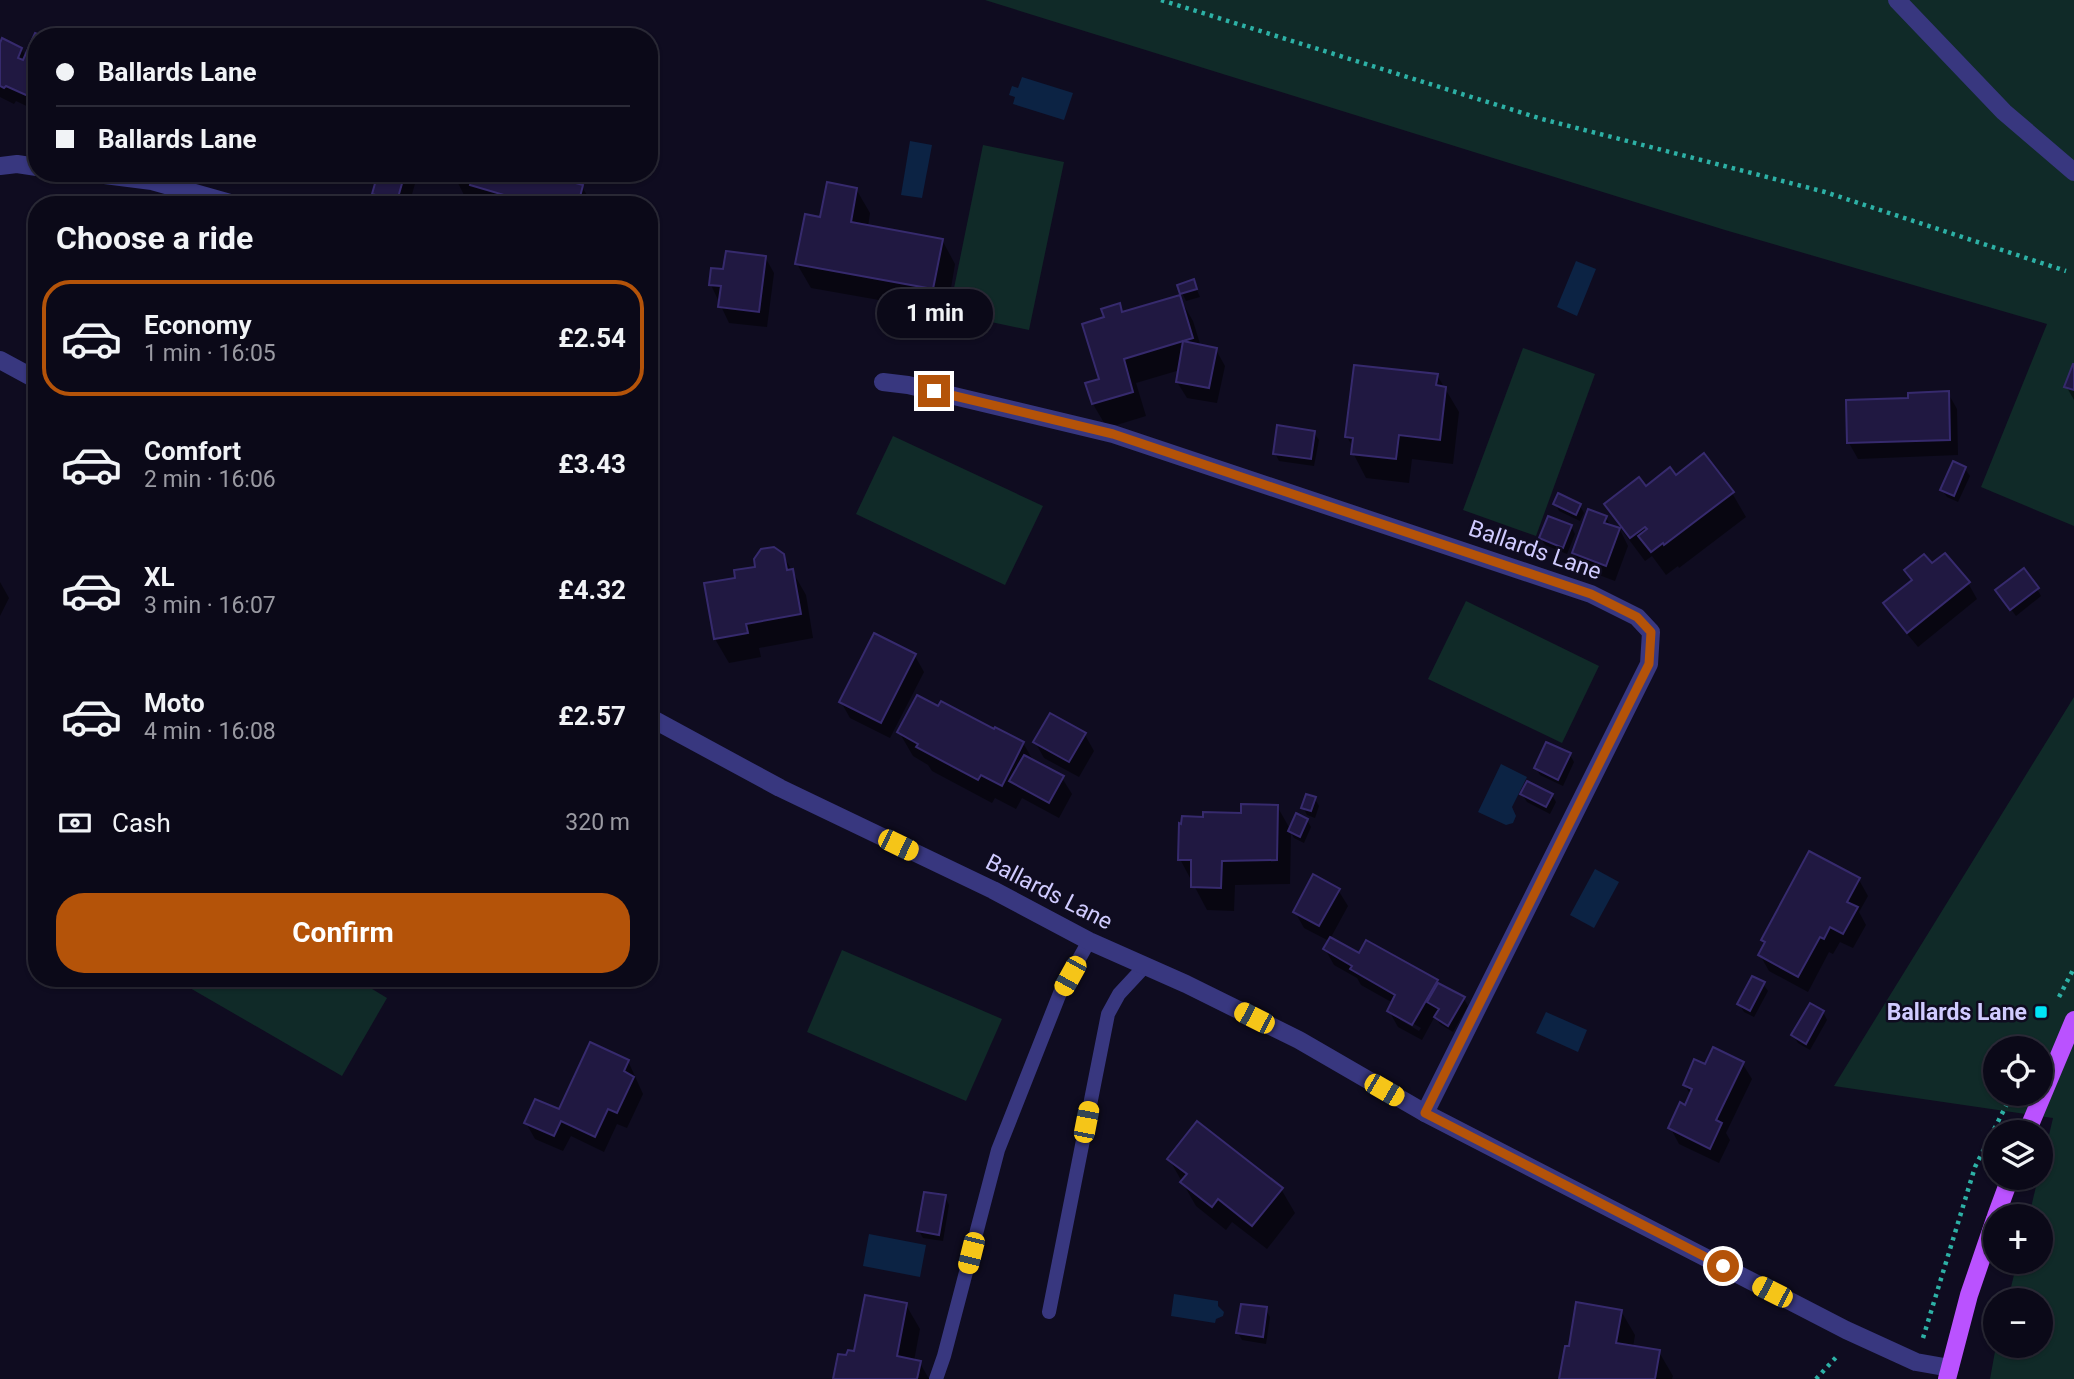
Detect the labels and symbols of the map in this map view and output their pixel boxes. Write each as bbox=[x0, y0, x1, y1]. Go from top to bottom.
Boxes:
callout: 1 min bbox=[876, 290, 992, 338]
route end bbox=[918, 375, 950, 407]
street label: Ballards Lane bbox=[1465, 515, 1605, 585]
car bbox=[875, 826, 922, 864]
street label: Ballards Lane bbox=[981, 849, 1117, 935]
car bbox=[1051, 953, 1090, 999]
car bbox=[1231, 999, 1278, 1037]
place label: Ballards Lane bbox=[1887, 999, 2027, 1026]
marker: Ballards Lane bbox=[2033, 1004, 2049, 1020]
car bbox=[1361, 1070, 1408, 1110]
car bbox=[1072, 1099, 1101, 1145]
car bbox=[956, 1230, 987, 1276]
route start bbox=[1707, 1250, 1739, 1282]
car bbox=[1749, 1273, 1796, 1311]

